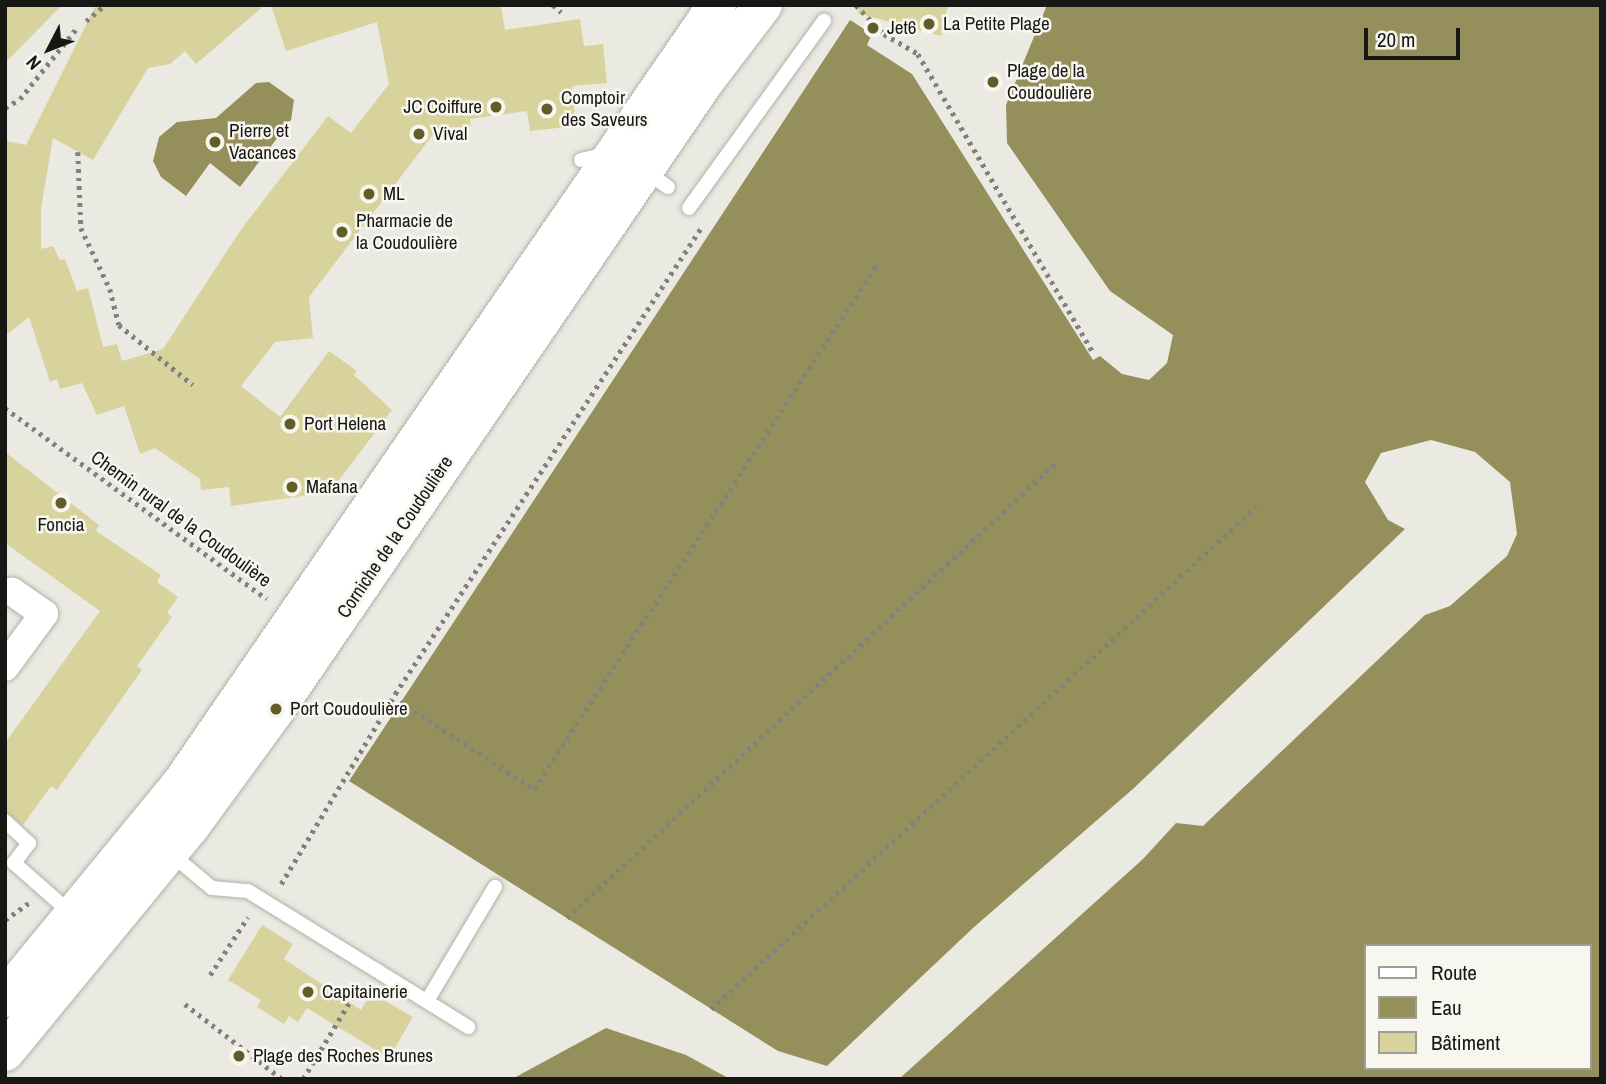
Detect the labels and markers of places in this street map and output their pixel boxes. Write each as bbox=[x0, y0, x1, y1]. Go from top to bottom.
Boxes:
place label: La Petite Plage bbox=[943, 13, 1050, 35]
marker: La Petite Plage bbox=[921, 16, 937, 32]
place label: Jet6 bbox=[887, 17, 916, 39]
marker: Jet6 bbox=[865, 20, 881, 36]
place label: Plage de la Coudoulière bbox=[1007, 60, 1092, 104]
marker: Plage de la Coudoulière bbox=[985, 74, 1001, 90]
place label: Comptoir des Saveurs bbox=[561, 87, 648, 131]
place label: JC Coiffure bbox=[403, 96, 482, 118]
marker: JC Coiffure bbox=[488, 99, 504, 115]
marker: Comptoir des Saveurs bbox=[539, 101, 555, 117]
place label: Pierre et Vacances bbox=[229, 120, 296, 164]
place label: Vival bbox=[433, 123, 467, 145]
marker: Vival bbox=[411, 126, 427, 142]
marker: Pierre et Vacances bbox=[207, 134, 223, 150]
place label: ML bbox=[383, 183, 405, 205]
marker: ML bbox=[361, 186, 377, 202]
place label: Pharmacie de la Coudoulière bbox=[356, 210, 457, 254]
marker: Pharmacie de la Coudoulière bbox=[334, 224, 350, 240]
place label: Port Helena bbox=[304, 413, 386, 435]
marker: Port Helena bbox=[282, 416, 298, 432]
place label: Mafana bbox=[306, 476, 358, 498]
marker: Mafana bbox=[284, 479, 300, 495]
marker: Foncia bbox=[53, 495, 69, 511]
place label: Foncia bbox=[38, 514, 84, 536]
place label: Port Coudoulière bbox=[290, 698, 408, 720]
marker: Port Coudoulière bbox=[268, 701, 284, 717]
place label: Capitainerie bbox=[322, 981, 408, 1003]
marker: Capitainerie bbox=[300, 984, 316, 1000]
place label: Plage des Roches Brunes bbox=[253, 1045, 433, 1067]
marker: Plage des Roches Brunes bbox=[231, 1048, 247, 1064]

